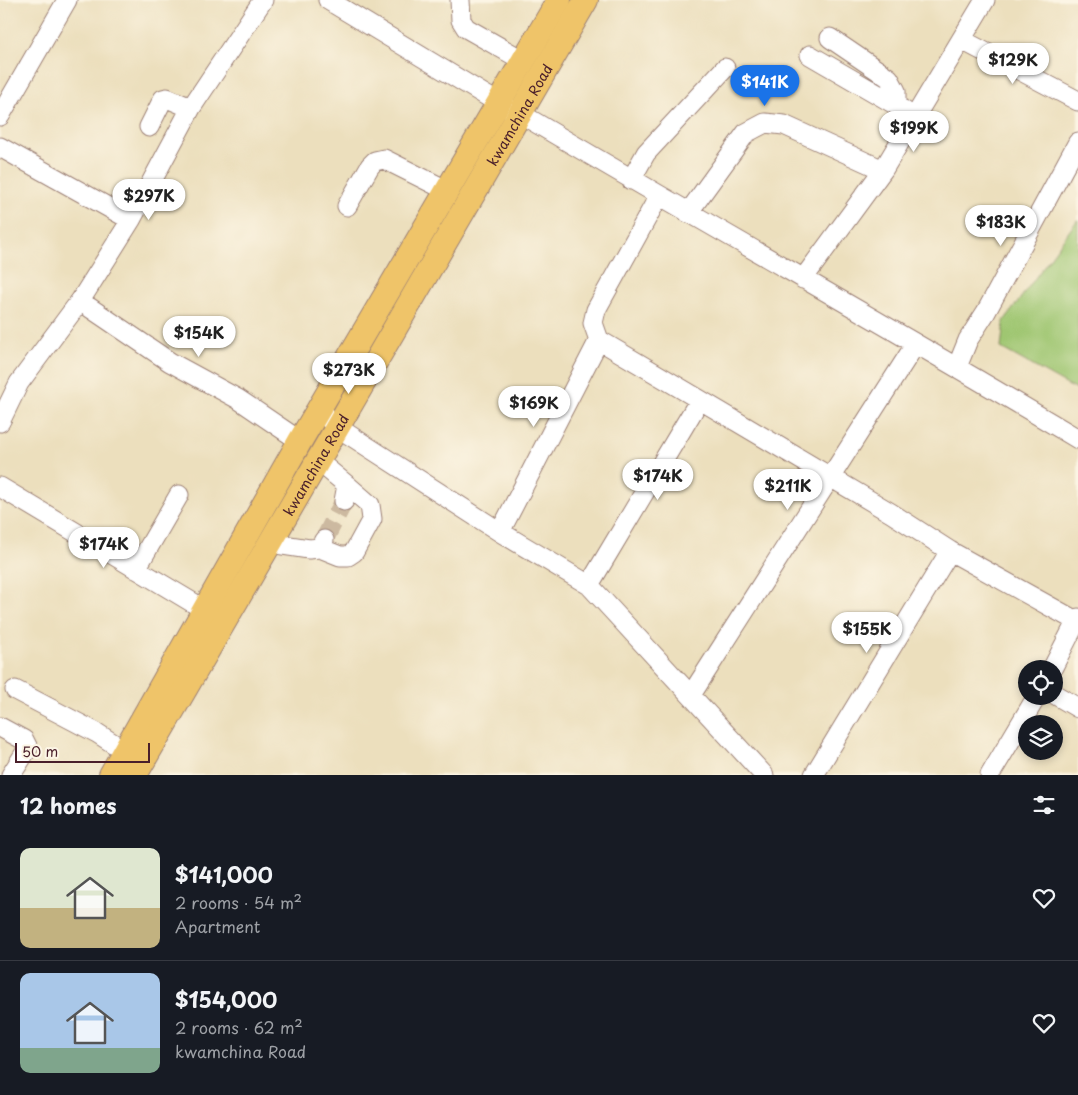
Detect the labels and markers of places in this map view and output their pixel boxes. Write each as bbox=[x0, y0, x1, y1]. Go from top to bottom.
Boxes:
pin: $129K bbox=[978, 42, 1048, 85]
pin: $141K bbox=[730, 64, 800, 107]
pin: $199K bbox=[879, 110, 949, 153]
pin: $297K bbox=[114, 178, 184, 221]
pin: $183K bbox=[966, 204, 1036, 247]
pin: $154K bbox=[164, 316, 234, 358]
pin: $273K bbox=[314, 352, 384, 395]
pin: $169K bbox=[499, 386, 569, 428]
pin: $174K bbox=[623, 458, 693, 501]
pin: $211K bbox=[753, 468, 823, 511]
pin: $174K bbox=[69, 526, 139, 569]
pin: $155K bbox=[832, 612, 902, 654]

